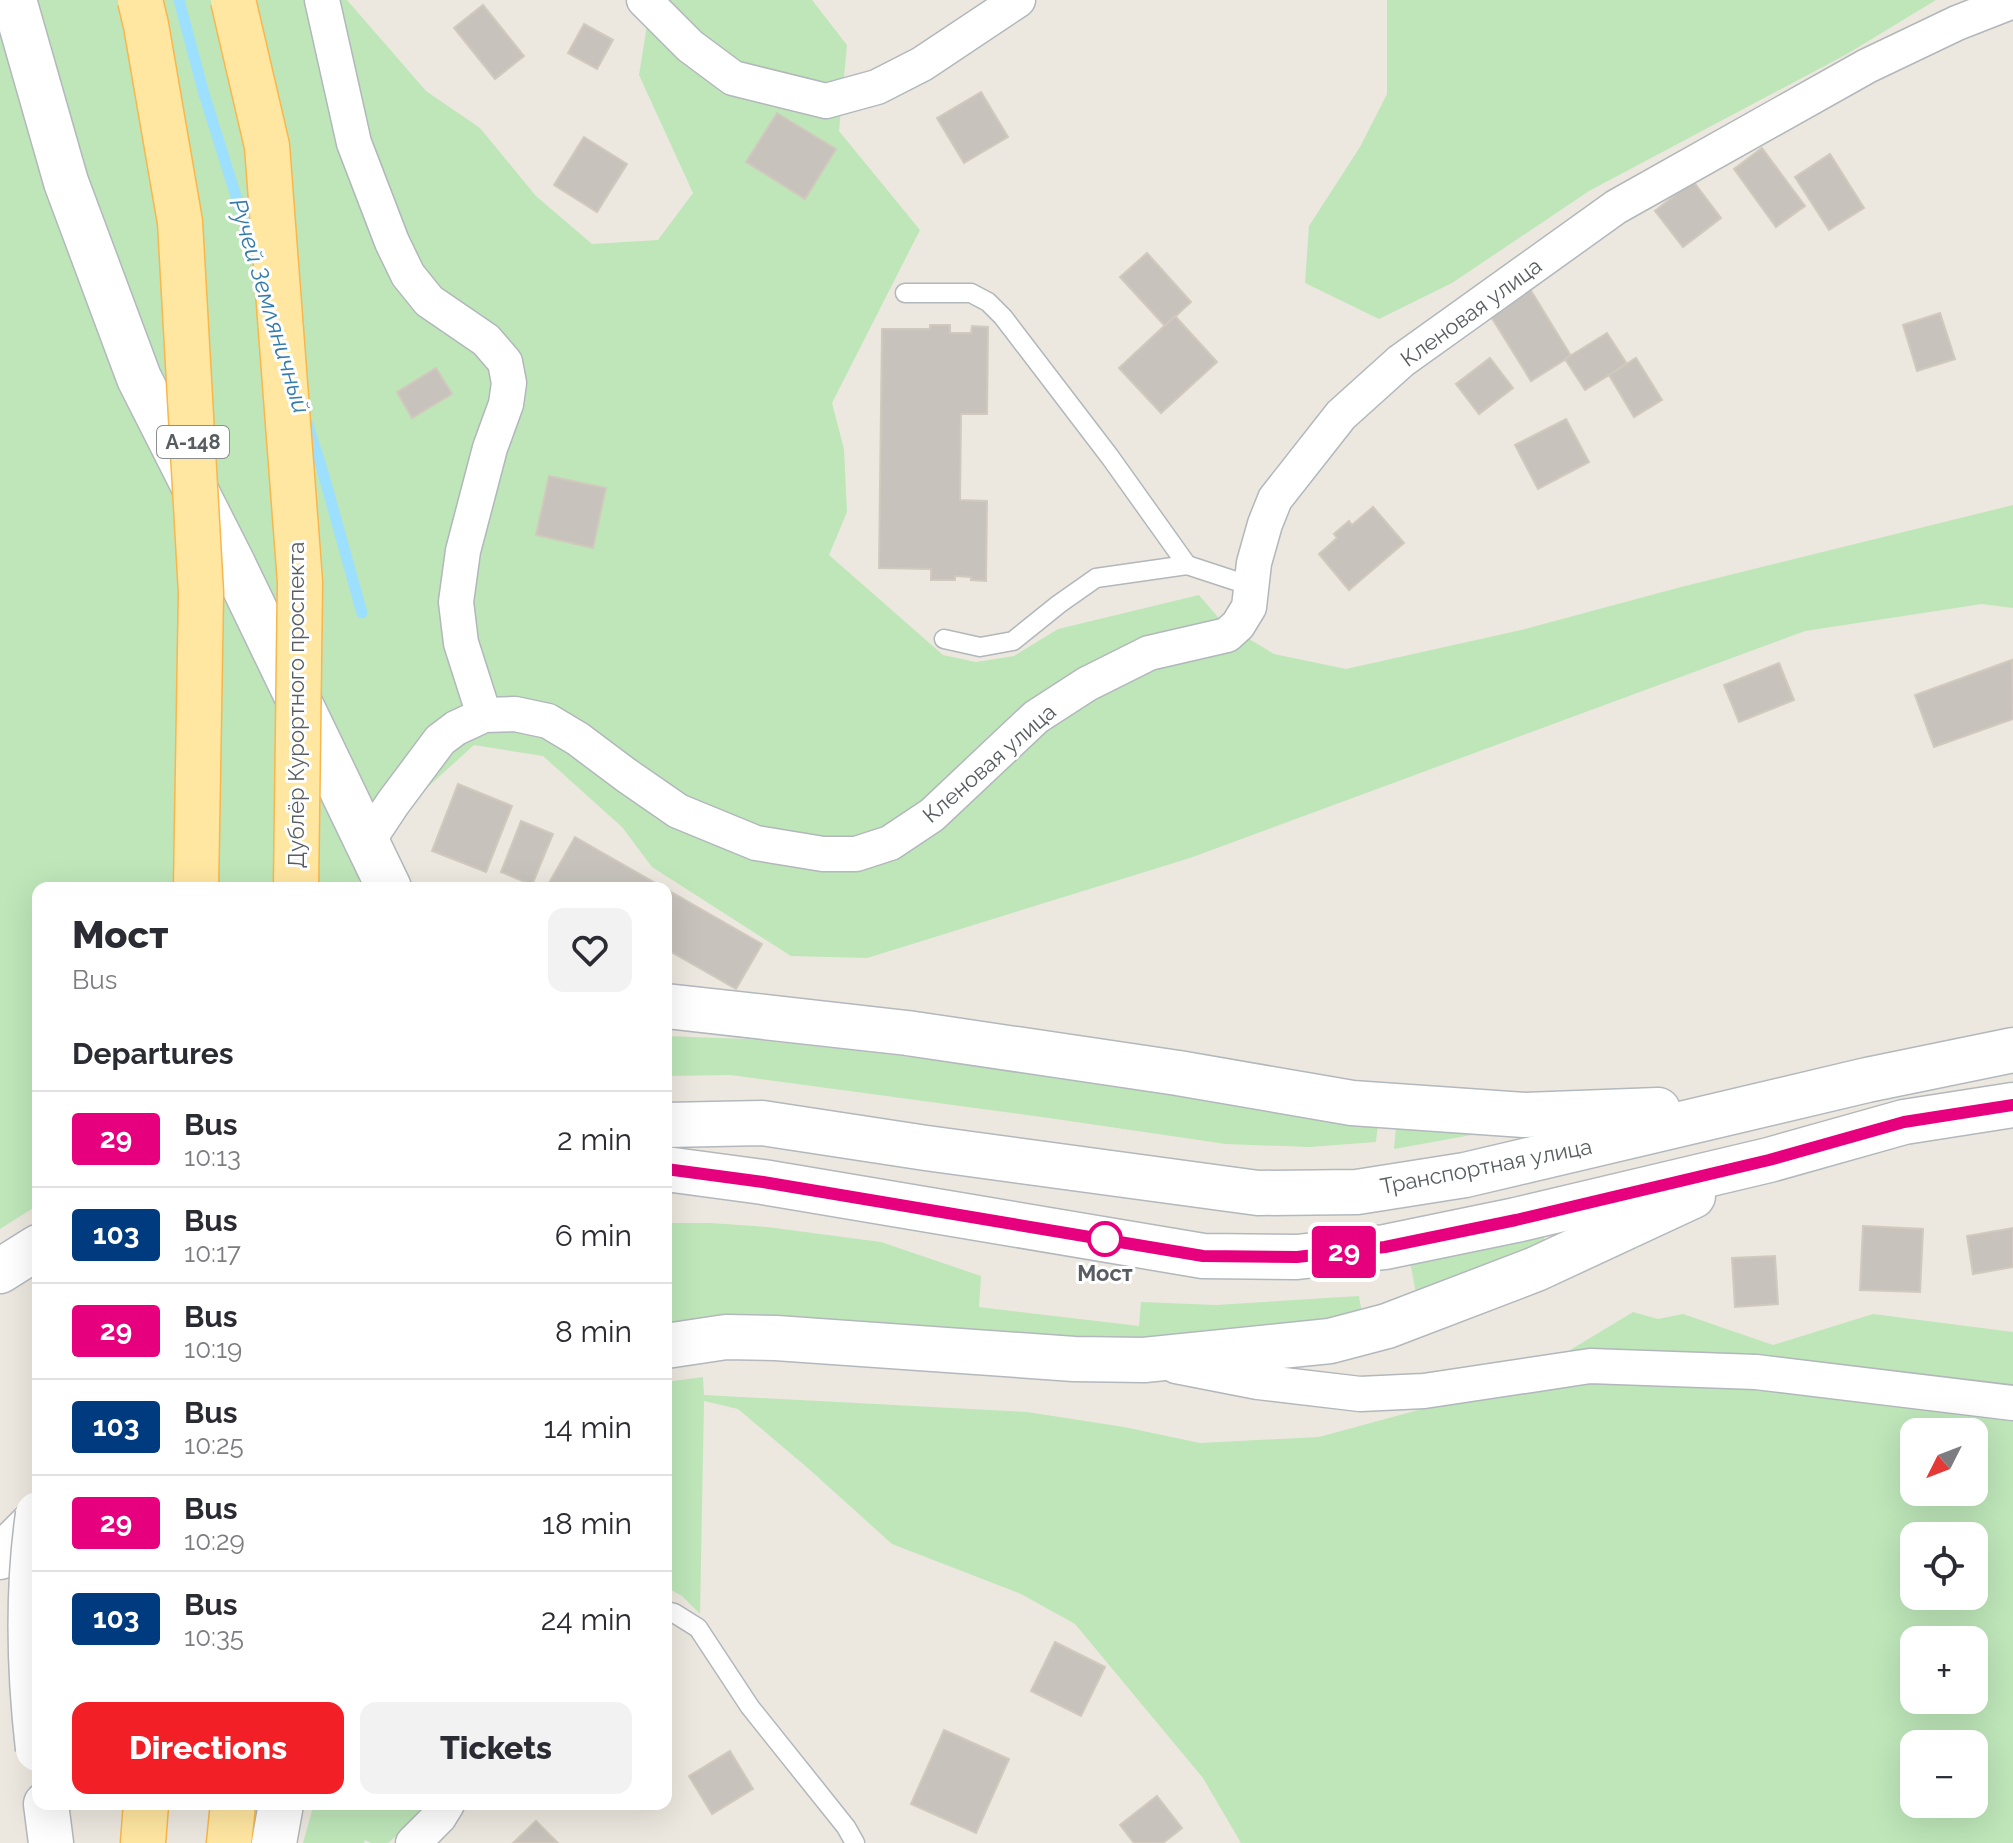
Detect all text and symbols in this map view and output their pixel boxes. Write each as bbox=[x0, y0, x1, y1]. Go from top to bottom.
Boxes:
water label: Ручей Земляничный bbox=[224, 195, 316, 417]
street label: Кленовая улица bbox=[1396, 252, 1546, 372]
road number: А-148 bbox=[157, 426, 229, 458]
street label: Дублёр Курортного проспекта bbox=[283, 542, 309, 868]
street label: Кленовая улица bbox=[917, 698, 1061, 828]
button: heart bbox=[548, 908, 632, 992]
text: Мост bbox=[72, 912, 168, 957]
text: Bus bbox=[72, 965, 117, 995]
text: Departures bbox=[72, 1036, 234, 1071]
text: Bus bbox=[184, 1107, 238, 1142]
text: 29 bbox=[100, 1122, 132, 1155]
text: 2 min bbox=[557, 1122, 632, 1157]
street label: Транспортная улица bbox=[1378, 1133, 1594, 1199]
text: 10:13 bbox=[184, 1142, 241, 1172]
text: Bus bbox=[184, 1203, 238, 1238]
text: 103 bbox=[93, 1218, 139, 1251]
text: 6 min bbox=[555, 1218, 632, 1253]
marker: Мост bbox=[1088, 1222, 1122, 1256]
line badge: 29 bbox=[1308, 1226, 1380, 1278]
text: 29 bbox=[1328, 1235, 1360, 1268]
text: 10:17 bbox=[184, 1238, 241, 1268]
place label: Мост bbox=[1077, 1260, 1133, 1286]
text: Bus bbox=[184, 1299, 238, 1334]
text: 29 bbox=[100, 1314, 132, 1347]
text: 8 min bbox=[555, 1314, 632, 1349]
text: 10:19 bbox=[184, 1334, 242, 1364]
text: Bus bbox=[184, 1395, 238, 1430]
text: 103 bbox=[93, 1410, 139, 1443]
text: 14 min bbox=[544, 1410, 632, 1445]
north arrow bbox=[1900, 1418, 1988, 1506]
map controls bbox=[1900, 1418, 1988, 1818]
text: 10:25 bbox=[184, 1430, 244, 1460]
text: Bus bbox=[184, 1491, 238, 1526]
text: 29 bbox=[100, 1506, 132, 1539]
text: 18 min bbox=[542, 1506, 632, 1541]
button: locate bbox=[1900, 1522, 1988, 1610]
text: 10:29 bbox=[184, 1526, 245, 1556]
text: Bus bbox=[184, 1587, 238, 1622]
text: 103 bbox=[93, 1602, 139, 1635]
text: 24 min bbox=[541, 1602, 632, 1637]
text: 10:35 bbox=[184, 1622, 244, 1652]
button: + bbox=[1900, 1626, 1988, 1714]
button: Directions bbox=[72, 1702, 344, 1794]
button: Tickets bbox=[360, 1702, 632, 1794]
button: − bbox=[1900, 1730, 1988, 1818]

